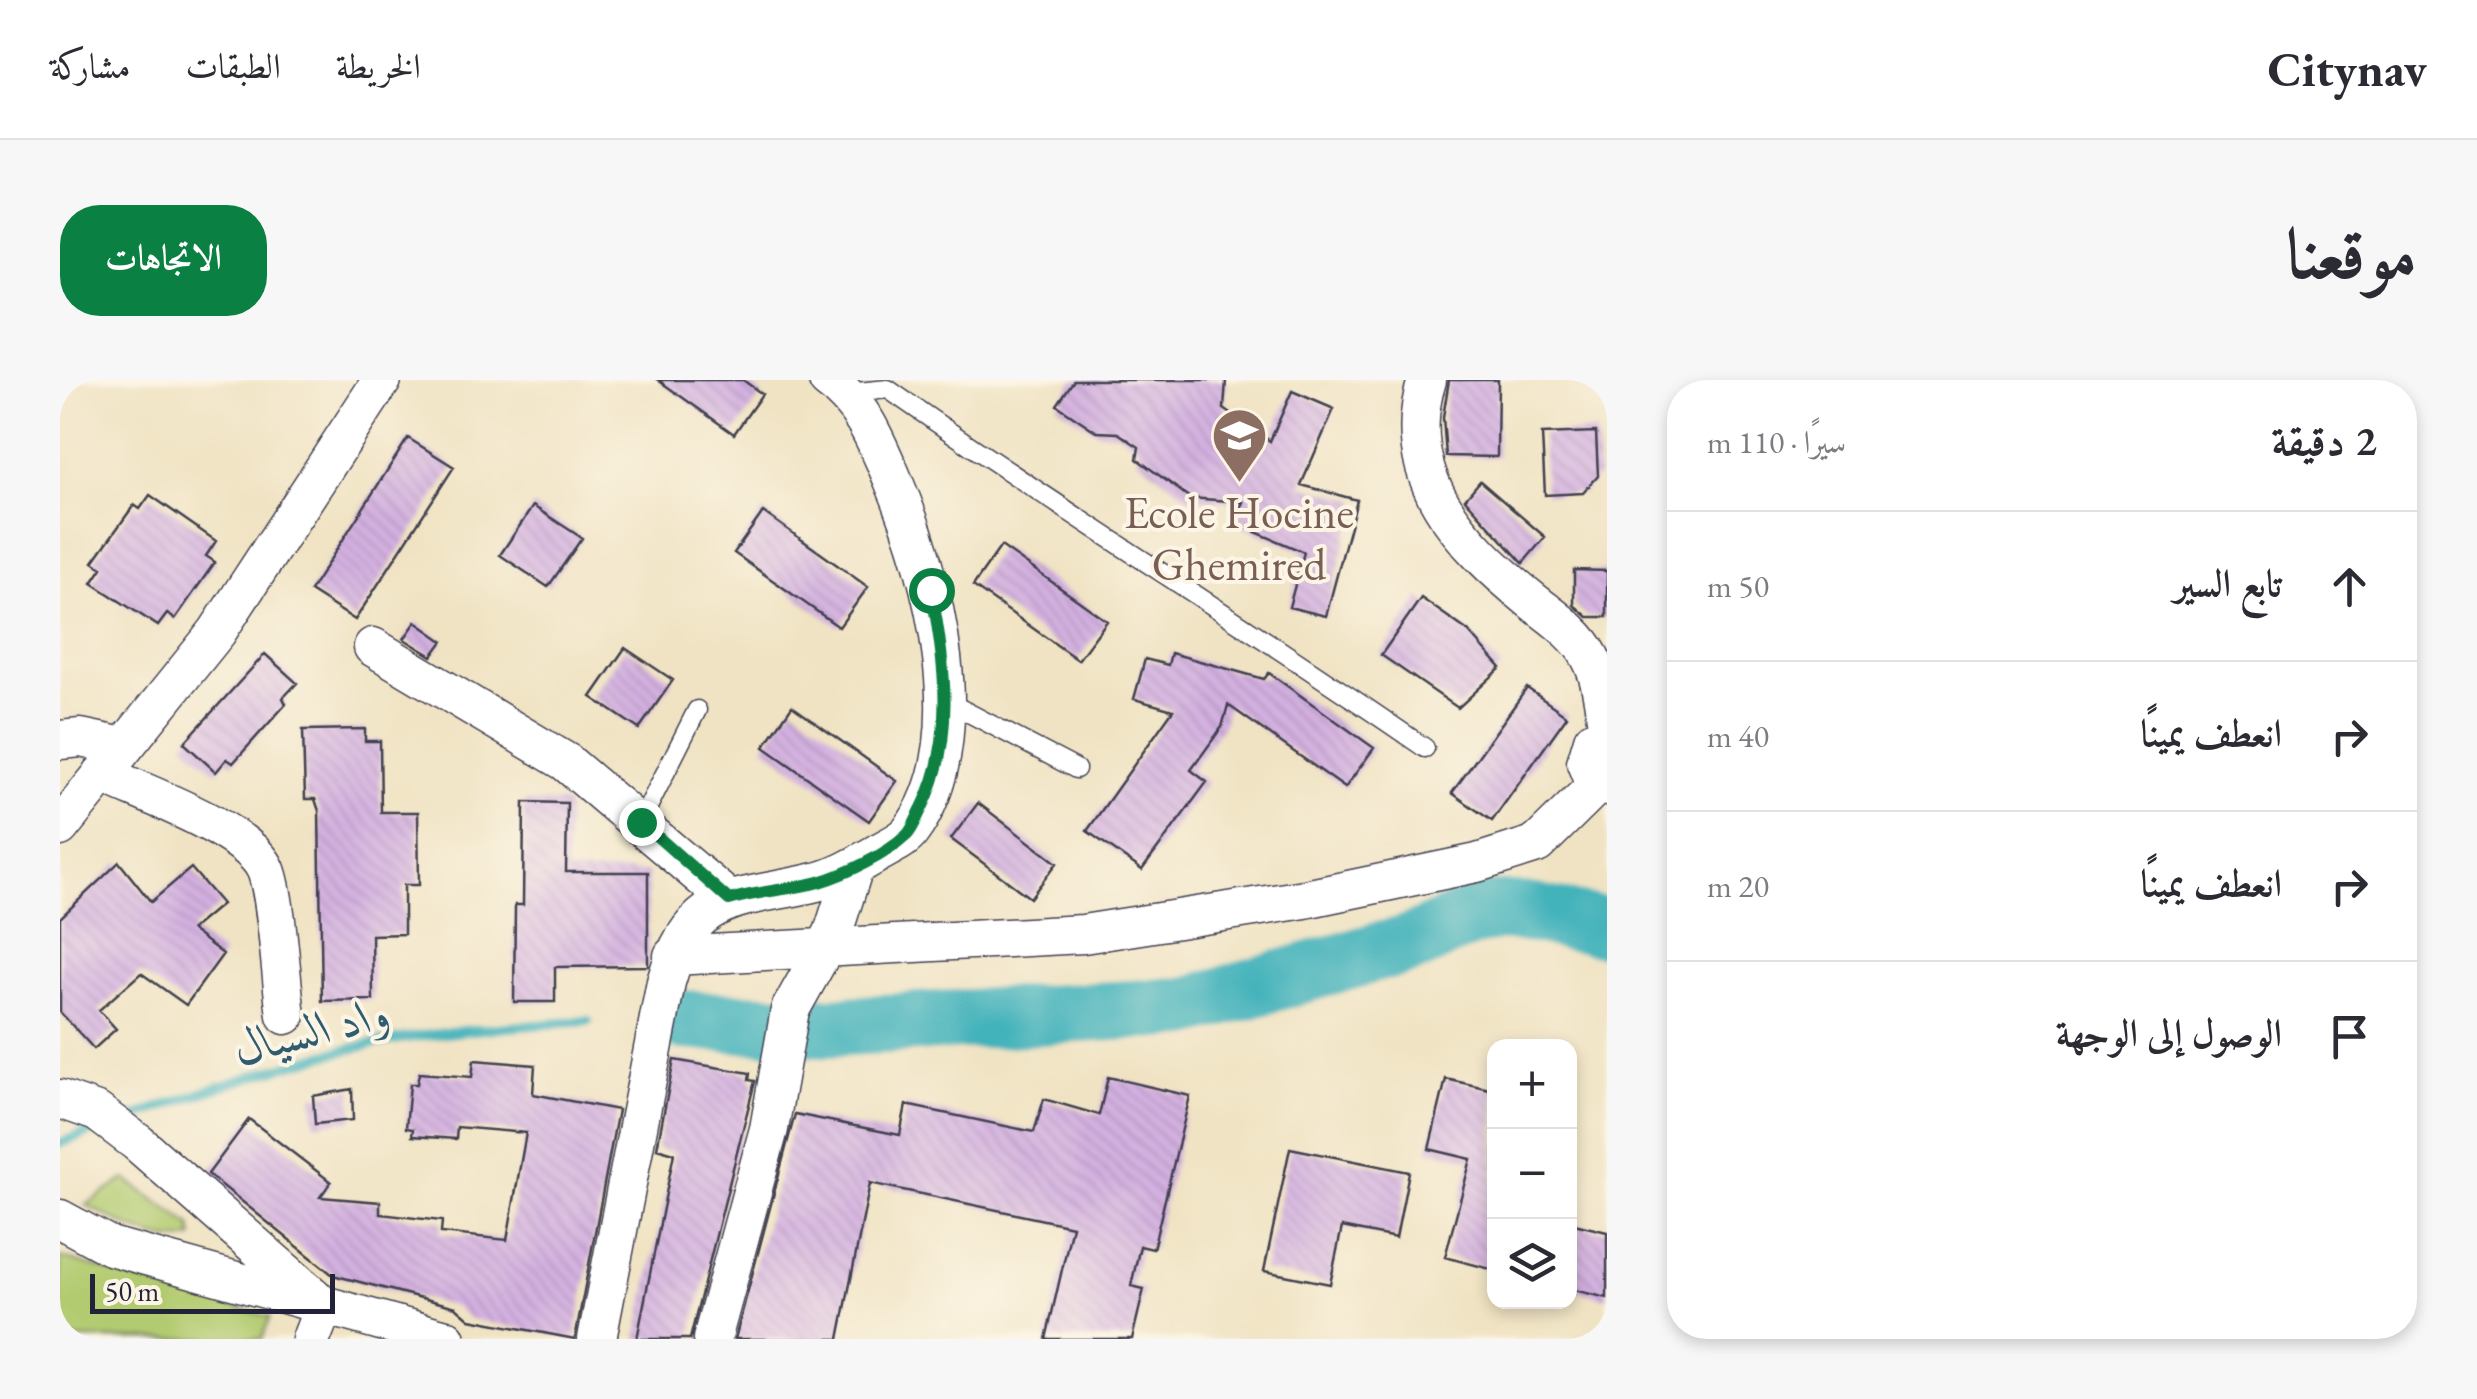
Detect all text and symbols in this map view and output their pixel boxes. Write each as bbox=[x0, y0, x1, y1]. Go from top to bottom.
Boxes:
text: Citynav bbox=[2268, 38, 2427, 100]
text: مشاركة bbox=[50, 43, 131, 88]
text: الطبقات bbox=[186, 43, 281, 88]
text: الخريطة bbox=[336, 43, 421, 88]
button: الاتجاهات bbox=[60, 205, 267, 316]
text: موقعنا bbox=[2286, 208, 2417, 299]
school or university icon: Ecole Hocine Ghemired bbox=[1209, 405, 1269, 484]
text: 2 دقيقة bbox=[2271, 413, 2377, 468]
text: سيرًا · 110 m bbox=[1707, 421, 1846, 463]
place label: Ecole Hocine Ghemired bbox=[1124, 483, 1354, 593]
text: تابع السير bbox=[2174, 558, 2282, 607]
icon: ahead bbox=[2322, 559, 2377, 614]
text: 50 m bbox=[1707, 565, 1769, 607]
route start bbox=[909, 568, 955, 614]
text: انعطف يمينًا bbox=[2141, 708, 2282, 757]
icon: right bbox=[2322, 709, 2377, 764]
text: 40 m bbox=[1707, 715, 1769, 757]
route end bbox=[619, 800, 665, 846]
text: انعطف يمينًا bbox=[2141, 858, 2282, 907]
icon: right bbox=[2322, 859, 2377, 914]
text: 20 m bbox=[1707, 865, 1769, 907]
water label: واد السيال bbox=[228, 980, 396, 1078]
text: الوصول إلى الوجهة bbox=[2056, 1008, 2282, 1057]
icon: arrive bbox=[2322, 1009, 2377, 1064]
map controls bbox=[1487, 1039, 1577, 1309]
button: + bbox=[1487, 1039, 1577, 1129]
button: − bbox=[1487, 1129, 1577, 1219]
button: layers bbox=[1487, 1219, 1577, 1309]
scale bar bbox=[90, 1269, 335, 1314]
text: 50 m bbox=[105, 1273, 159, 1309]

